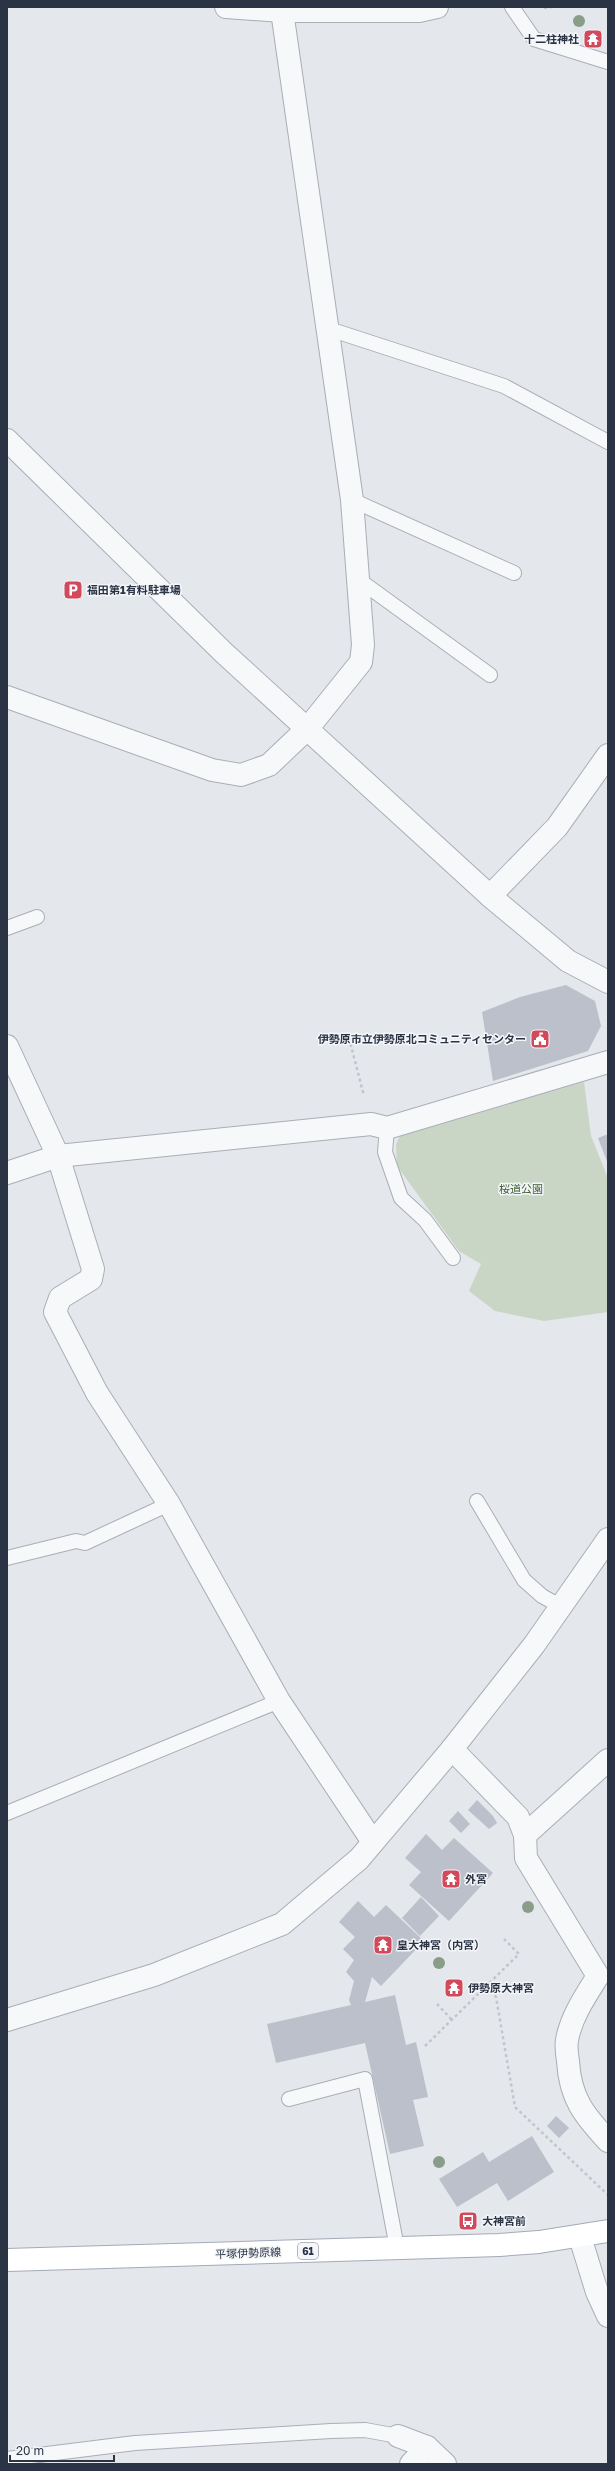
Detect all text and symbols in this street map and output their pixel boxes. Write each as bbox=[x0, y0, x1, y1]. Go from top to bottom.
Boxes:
temple icon: 十二柱神社 bbox=[582, 28, 604, 50]
place label: 十二柱神社 bbox=[524, 32, 579, 45]
parking icon: 福田第1有料駐車場 bbox=[62, 579, 84, 601]
place label: 福田第1有料駐車場 bbox=[87, 583, 181, 596]
public building icon: 伊勢原市立伊勢原北コミュニティセンター bbox=[529, 1028, 551, 1050]
place label: 伊勢原市立伊勢原北コミュニティセンター bbox=[318, 1032, 526, 1045]
park label: 桜道公園 bbox=[499, 1182, 543, 1195]
temple icon: 外宮 bbox=[440, 1868, 462, 1890]
place label: 外宮 bbox=[465, 1872, 487, 1885]
temple icon: 皇大神宮（内宮） bbox=[372, 1934, 394, 1956]
place label: 皇大神宮（内宮） bbox=[397, 1938, 485, 1951]
temple icon: 伊勢原大神宮 bbox=[443, 1977, 465, 1999]
place label: 伊勢原大神宮 bbox=[468, 1981, 534, 1994]
bus stop icon: 大神宮前 bbox=[457, 2210, 479, 2232]
place label: 大神宮前 bbox=[482, 2214, 526, 2227]
road number: 61 bbox=[298, 2243, 318, 2259]
street label: 平塚伊勢原線 bbox=[215, 2245, 281, 2260]
scale bar bbox=[10, 2437, 114, 2463]
text: 20 m bbox=[16, 2443, 44, 2458]

